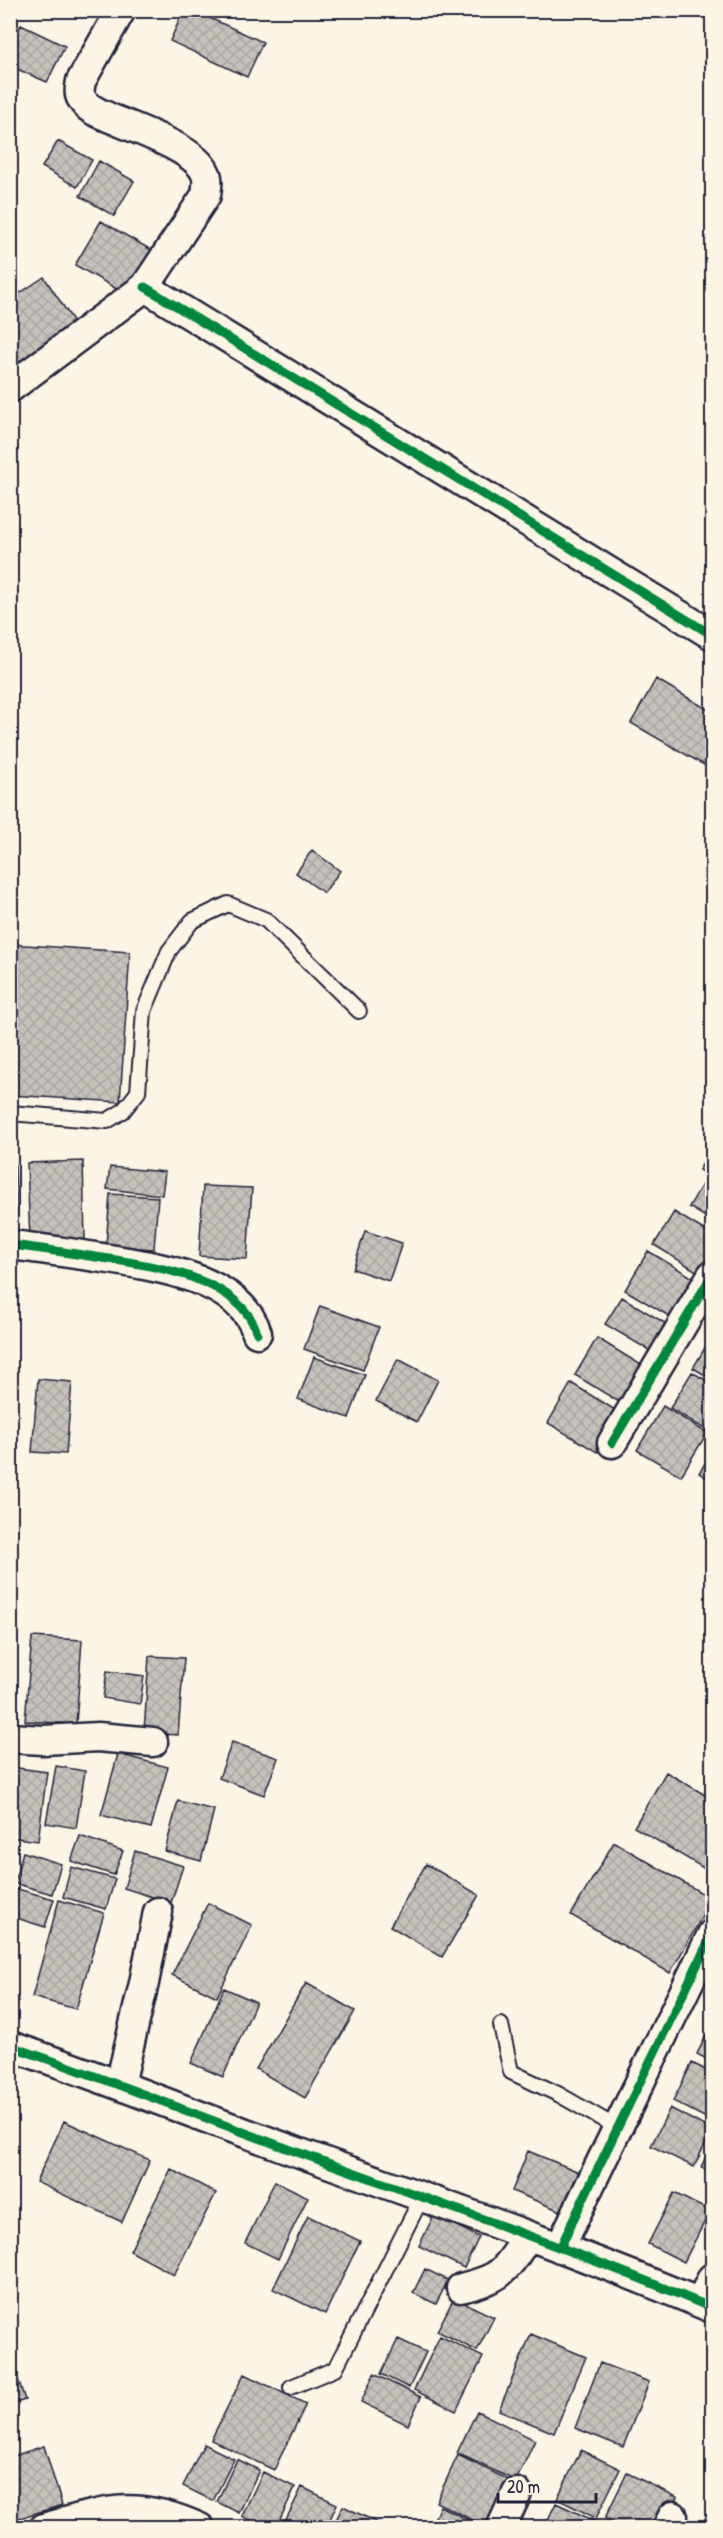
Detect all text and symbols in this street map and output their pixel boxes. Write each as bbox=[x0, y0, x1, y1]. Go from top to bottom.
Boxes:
scale bar bbox=[498, 2466, 596, 2504]
text: 20 m bbox=[507, 2474, 540, 2499]

